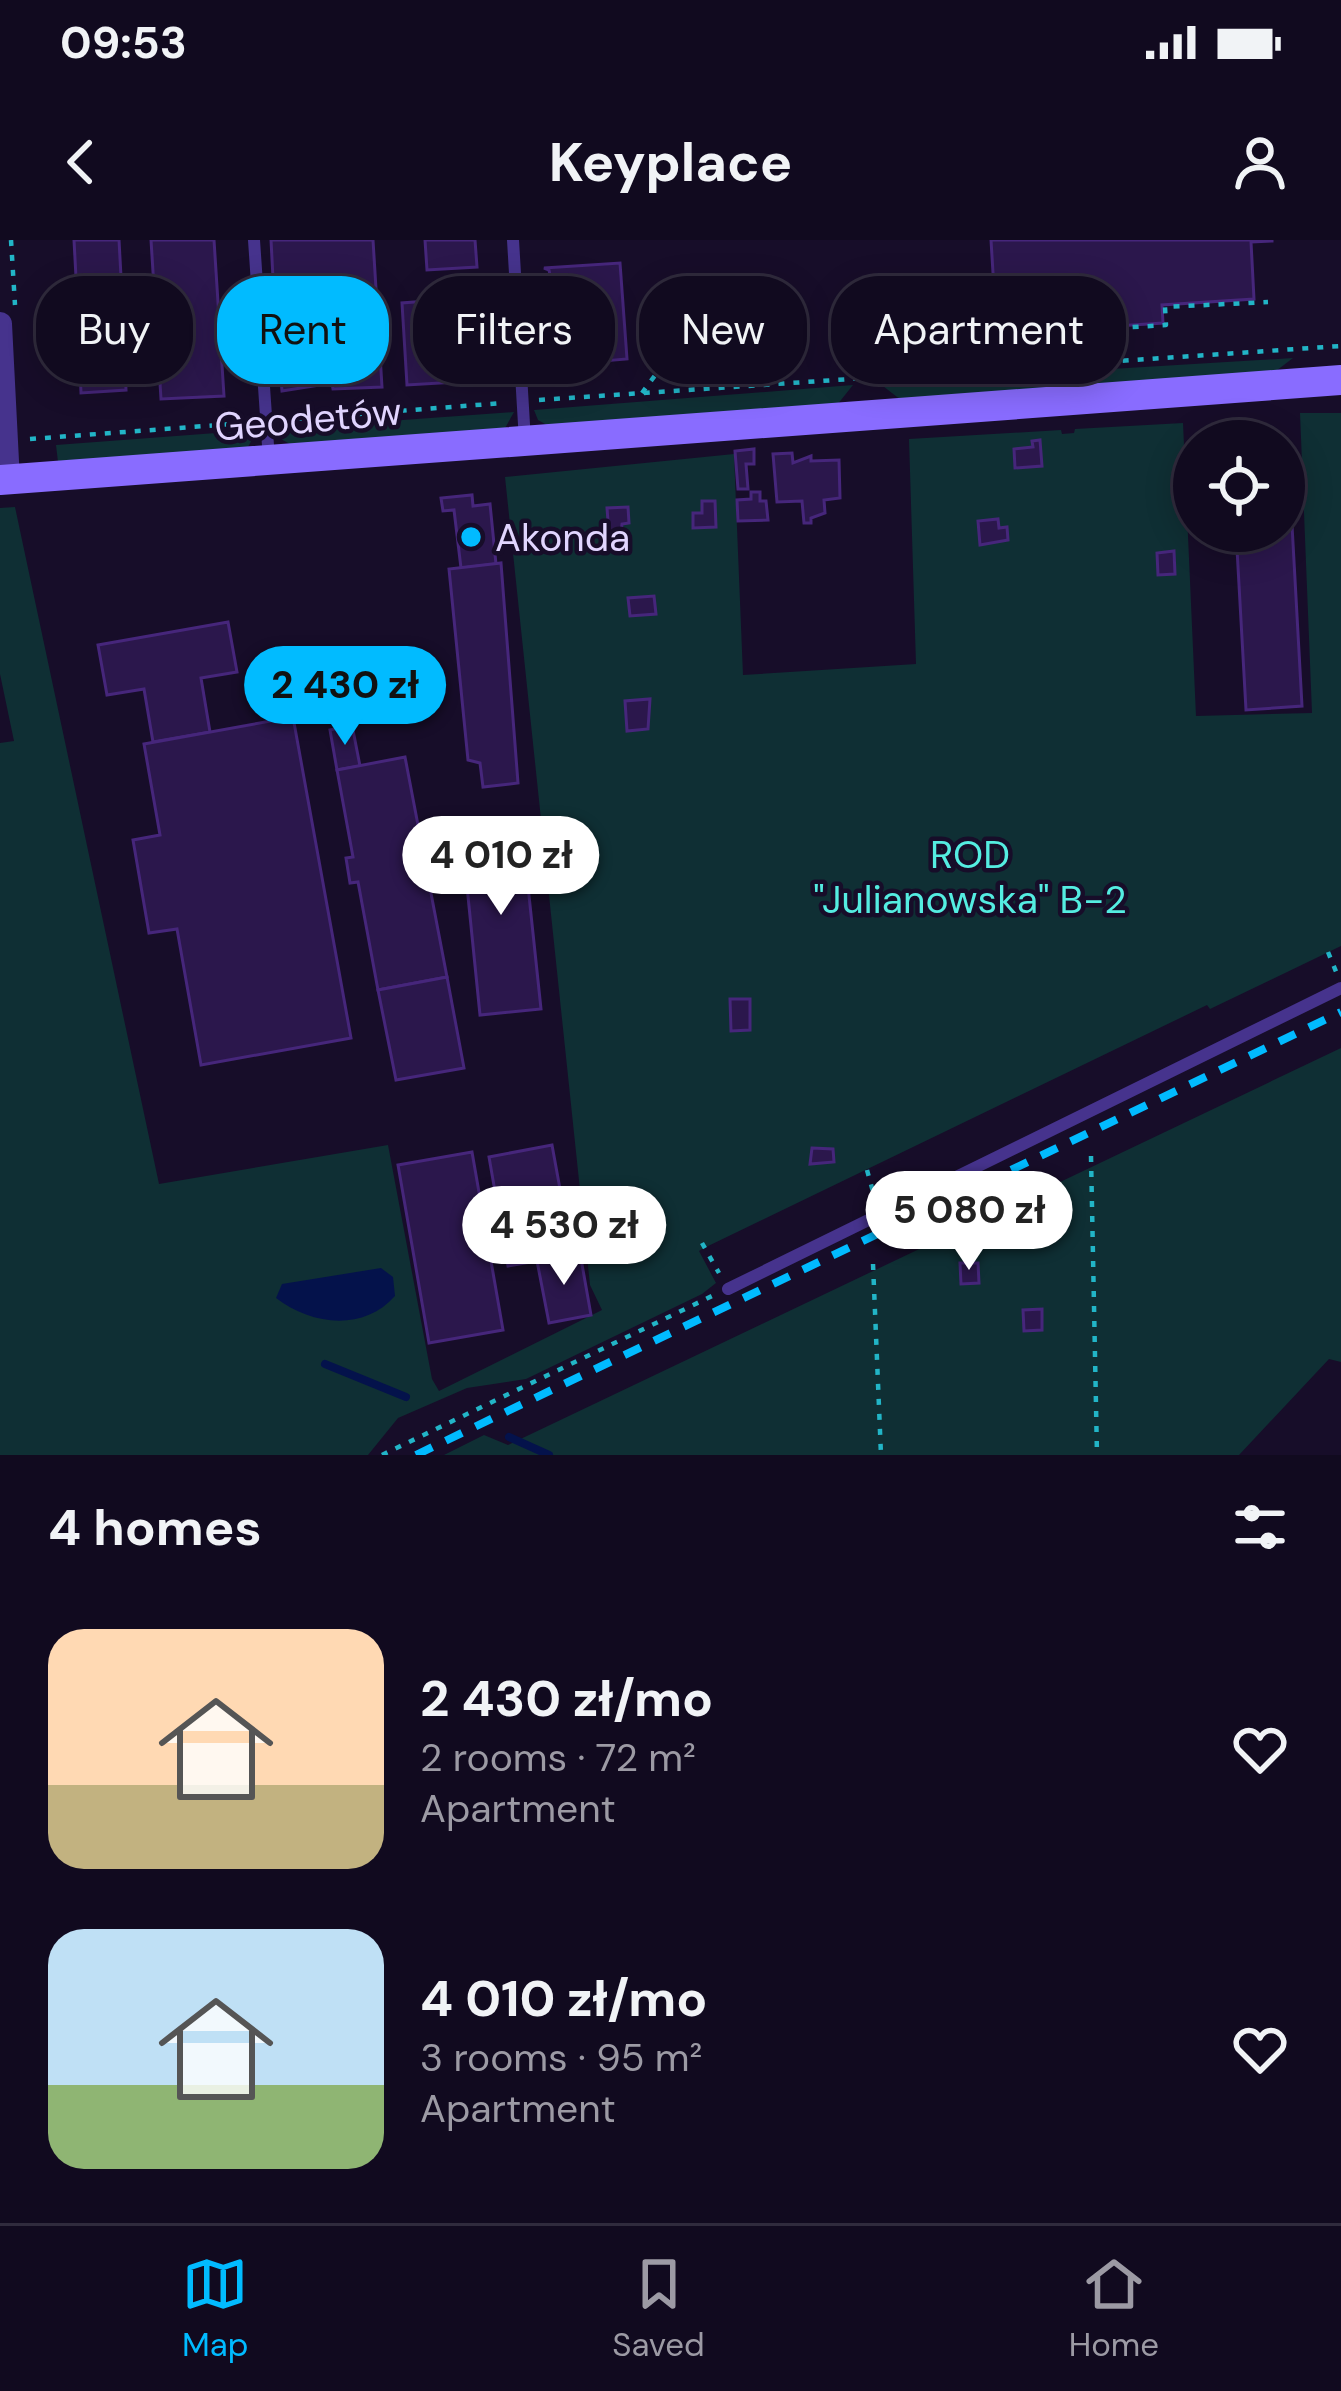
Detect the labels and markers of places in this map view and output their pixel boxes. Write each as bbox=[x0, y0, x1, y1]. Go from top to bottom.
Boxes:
place label: Akonda bbox=[495, 512, 630, 563]
marker: Akonda bbox=[458, 524, 484, 550]
pin: 2 430 zł bbox=[221, 646, 469, 748]
pin: 4 010 zł bbox=[377, 816, 625, 918]
pin: 5 080 zł bbox=[845, 1171, 1093, 1273]
pin: 4 530 zł bbox=[440, 1186, 688, 1288]

